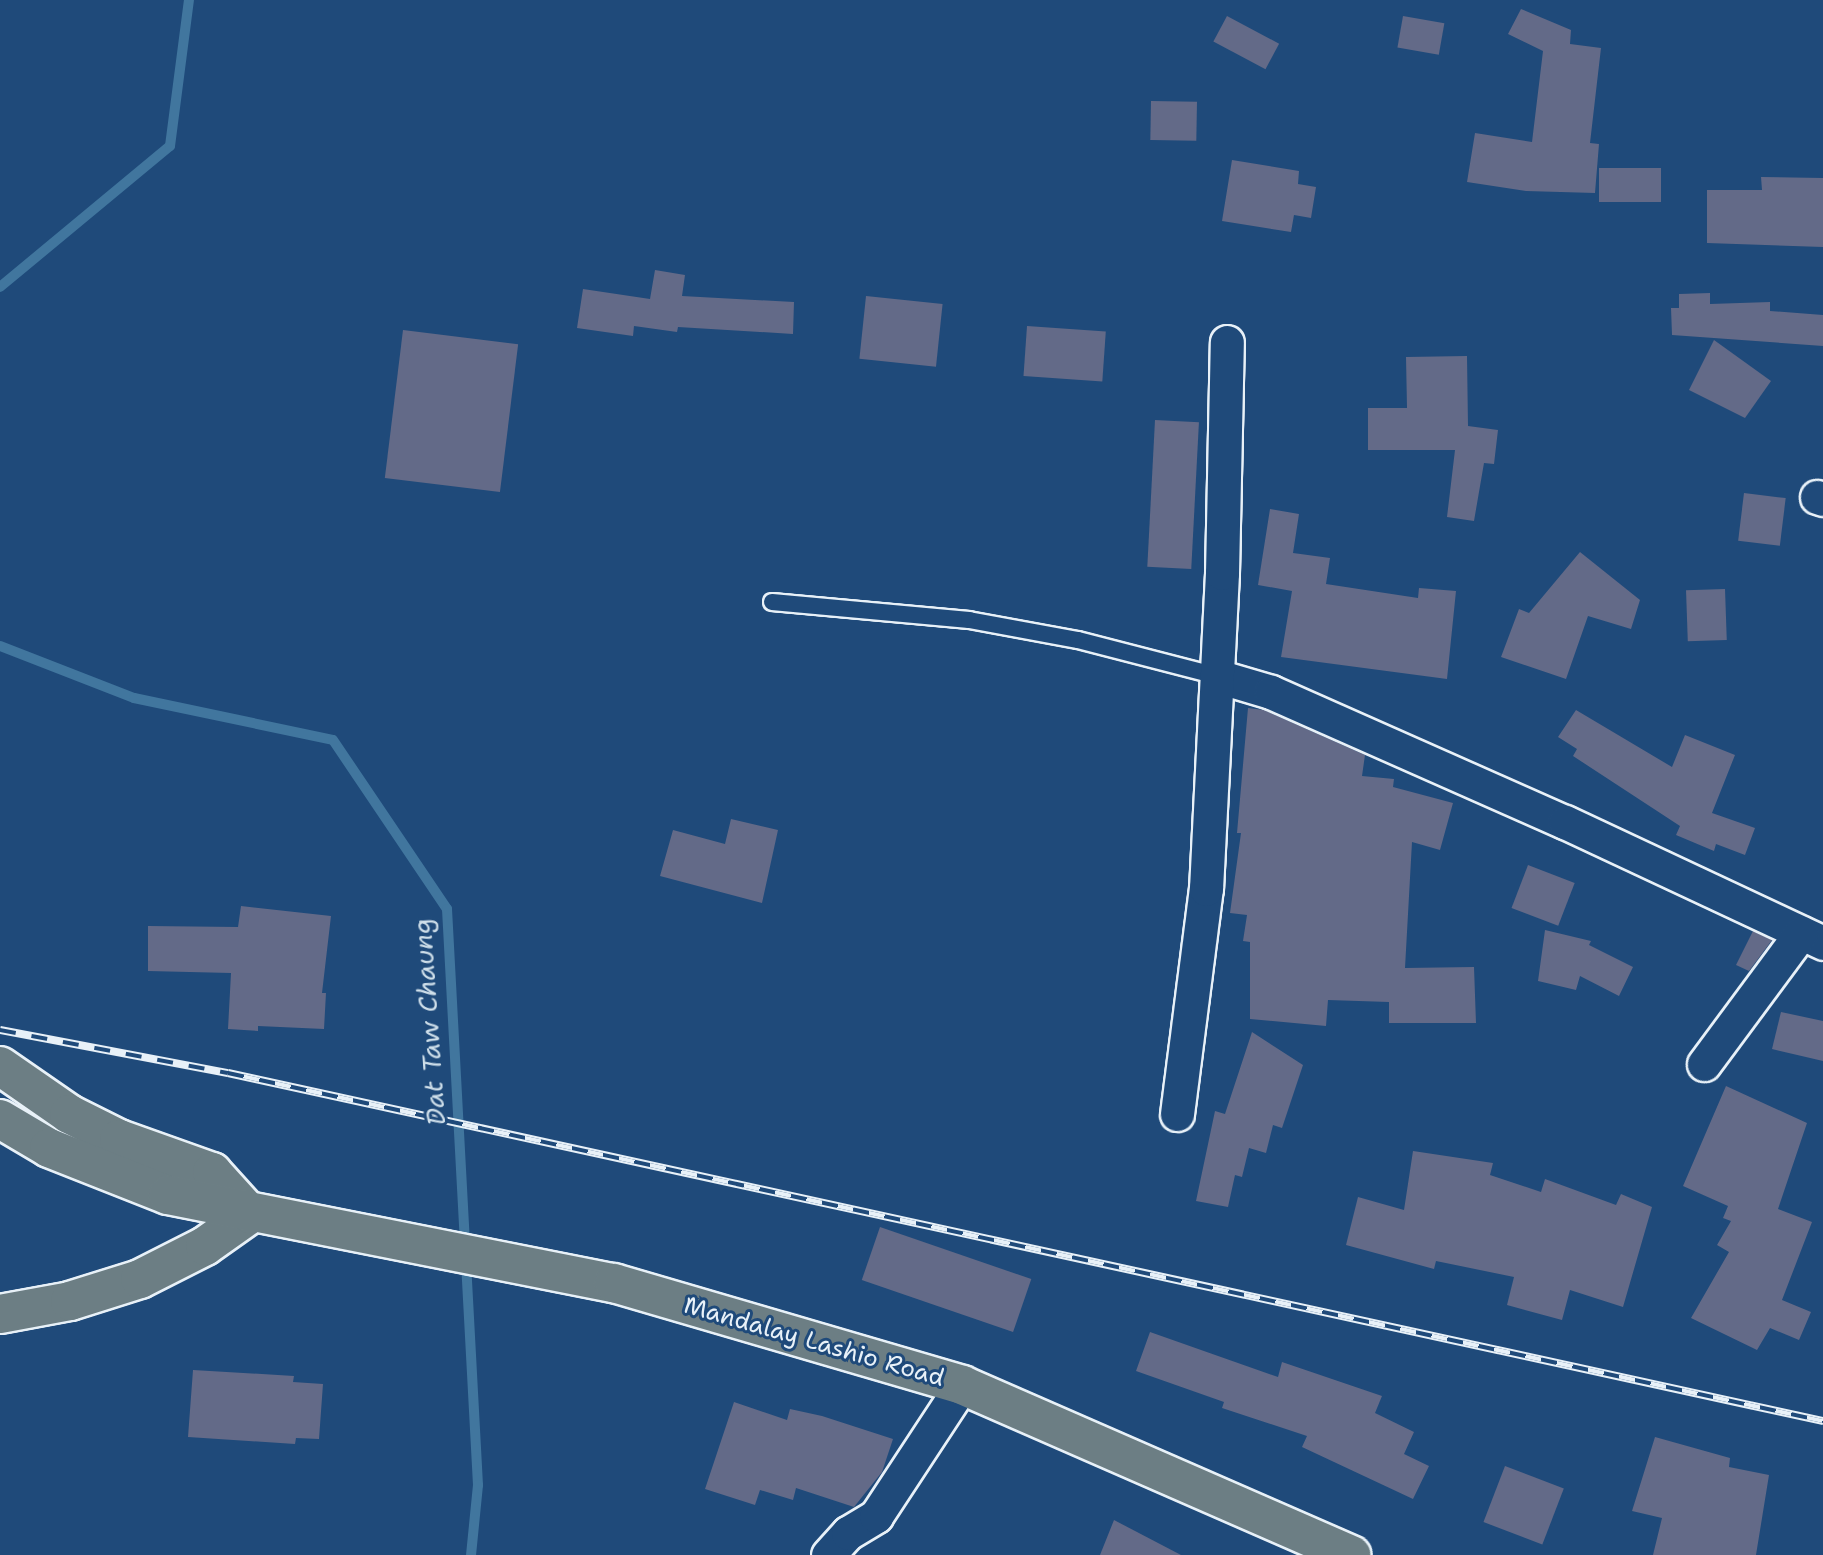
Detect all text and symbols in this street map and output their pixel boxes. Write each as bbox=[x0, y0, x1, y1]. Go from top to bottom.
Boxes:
water label: Dat Taw Chaung bbox=[406, 917, 452, 1127]
street label: Mandalay Lashio Road bbox=[680, 1291, 948, 1393]

